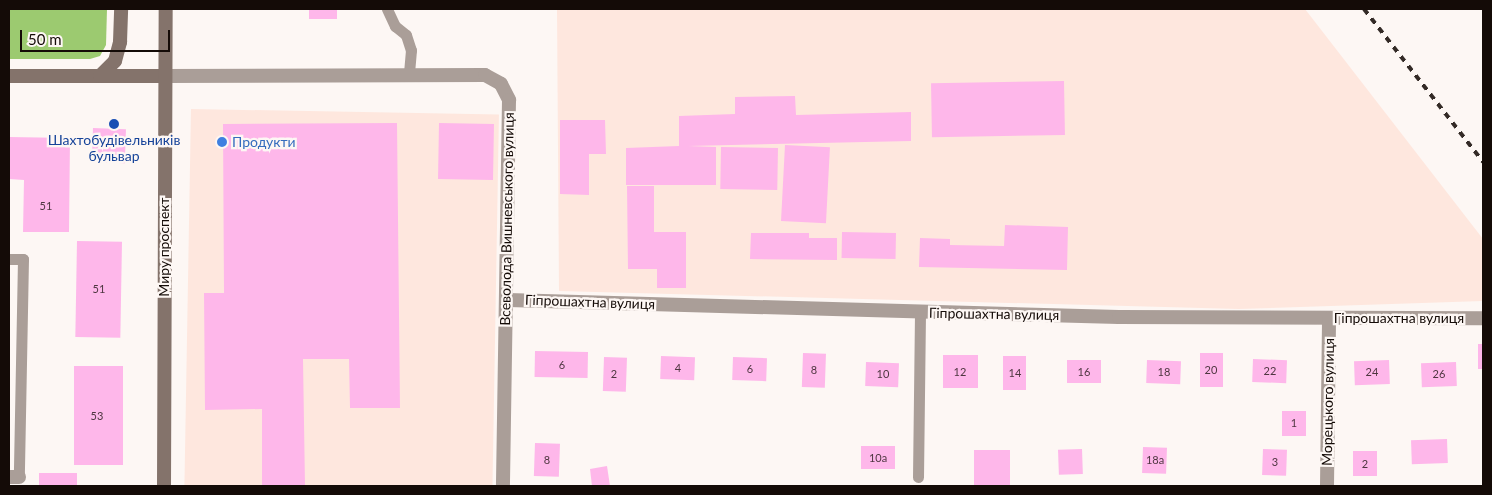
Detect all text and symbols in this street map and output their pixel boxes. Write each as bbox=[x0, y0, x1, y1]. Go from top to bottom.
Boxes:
scale bar bbox=[22, 20, 172, 52]
text: 50 m bbox=[28, 30, 62, 48]
street label: Всеволода Вишневського вулиця bbox=[497, 112, 517, 326]
marker: Шахтобудівельників бульвар bbox=[108, 118, 120, 130]
place label: Шахтобудівельників бульвар bbox=[48, 132, 180, 164]
place label: Продукти bbox=[232, 134, 296, 150]
marker: Продукти bbox=[216, 136, 228, 148]
street label: Миру проспект bbox=[156, 197, 172, 297]
house number: 51 bbox=[40, 199, 52, 213]
house number: 51 bbox=[93, 282, 105, 296]
street label: Гіпрошахтна вулиця bbox=[525, 291, 655, 313]
street label: Гіпрошахтна вулиця bbox=[929, 304, 1059, 324]
street label: Гіпрошахтна вулиця bbox=[1334, 310, 1464, 326]
street label: Морецького вулиця bbox=[1318, 338, 1338, 466]
house number: 6 bbox=[559, 358, 565, 372]
house number: 4 bbox=[675, 361, 681, 375]
house number: 6 bbox=[747, 362, 753, 376]
house number: 8 bbox=[811, 363, 817, 377]
house number: 20 bbox=[1205, 363, 1217, 377]
house number: 22 bbox=[1264, 364, 1276, 378]
house number: 12 bbox=[954, 365, 966, 379]
house number: 16 bbox=[1078, 365, 1090, 379]
house number: 18 bbox=[1158, 365, 1170, 379]
house number: 24 bbox=[1366, 365, 1378, 379]
house number: 14 bbox=[1009, 366, 1021, 380]
house number: 2 bbox=[611, 367, 617, 381]
house number: 10 bbox=[877, 367, 889, 381]
house number: 26 bbox=[1433, 367, 1445, 381]
house number: 53 bbox=[91, 409, 103, 423]
house number: 1 bbox=[1291, 416, 1297, 430]
house number: 10а bbox=[869, 451, 887, 465]
house number: 8 bbox=[544, 453, 550, 467]
house number: 18а bbox=[1146, 453, 1164, 467]
house number: 3 bbox=[1272, 455, 1278, 469]
house number: 2 bbox=[1362, 457, 1368, 471]

